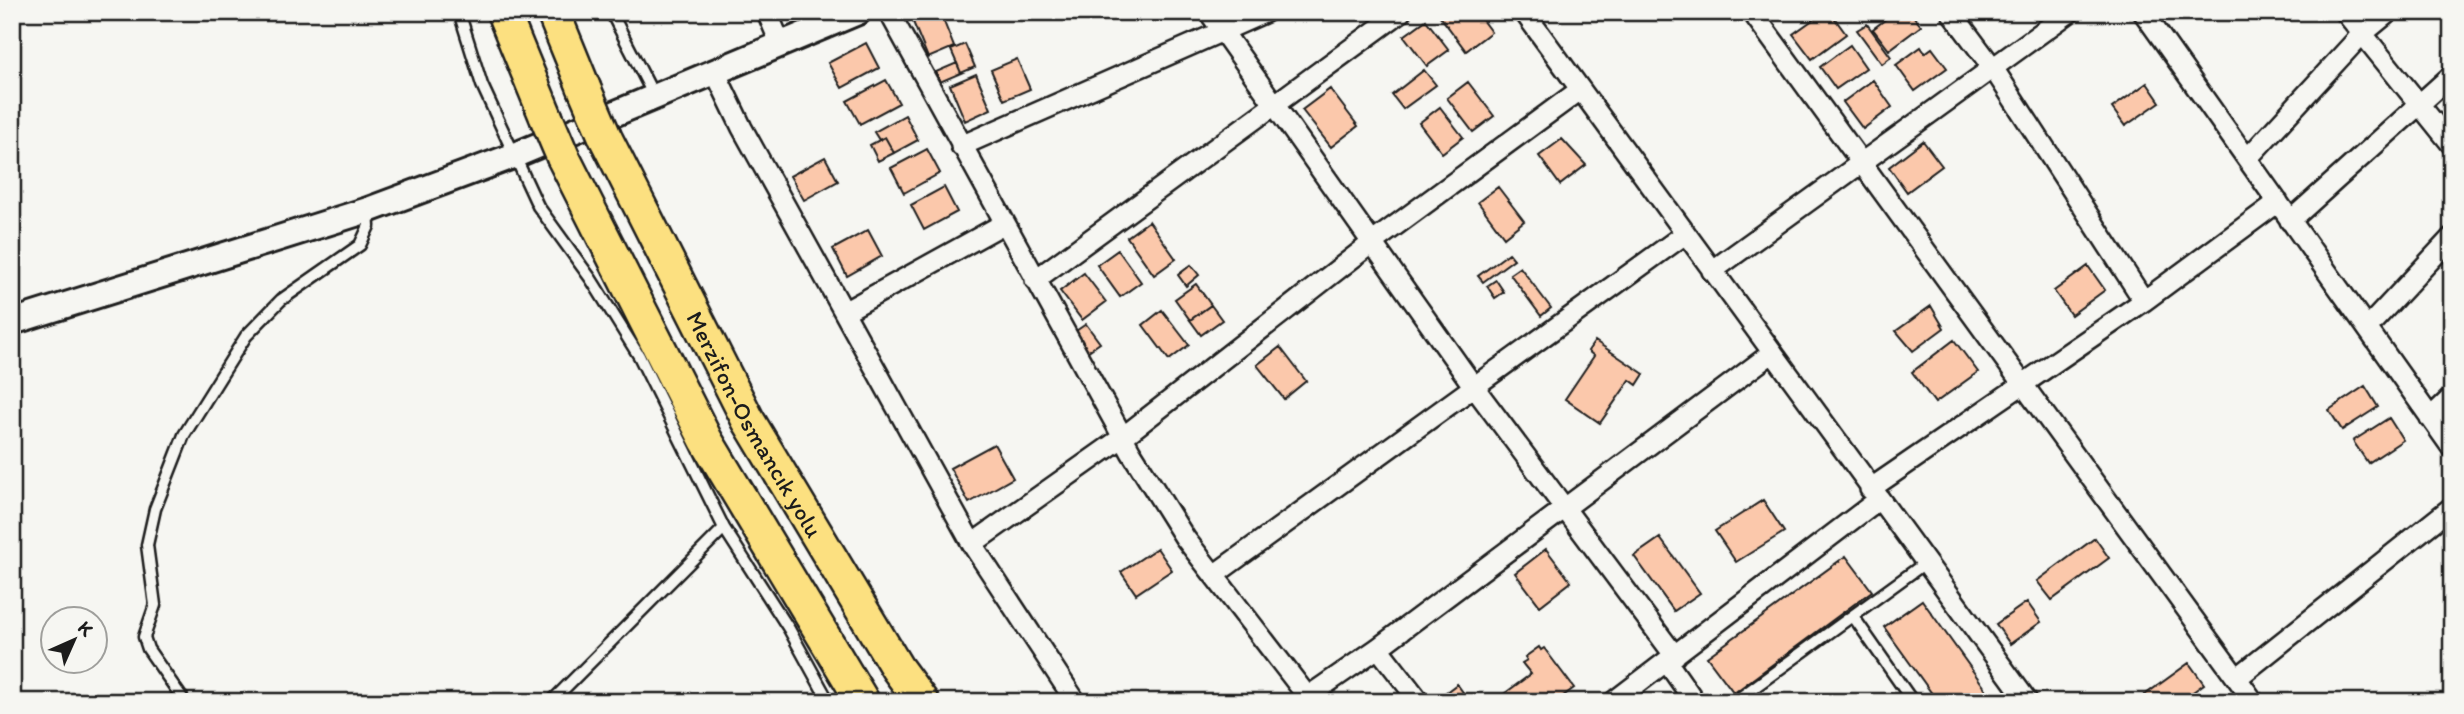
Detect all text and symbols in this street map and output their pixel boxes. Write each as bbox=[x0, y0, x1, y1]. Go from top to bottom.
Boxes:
street label: Merzifon-Osmancık yolu bbox=[681, 306, 829, 542]
north arrow bbox=[38, 606, 108, 676]
text: K bbox=[73, 616, 99, 641]

